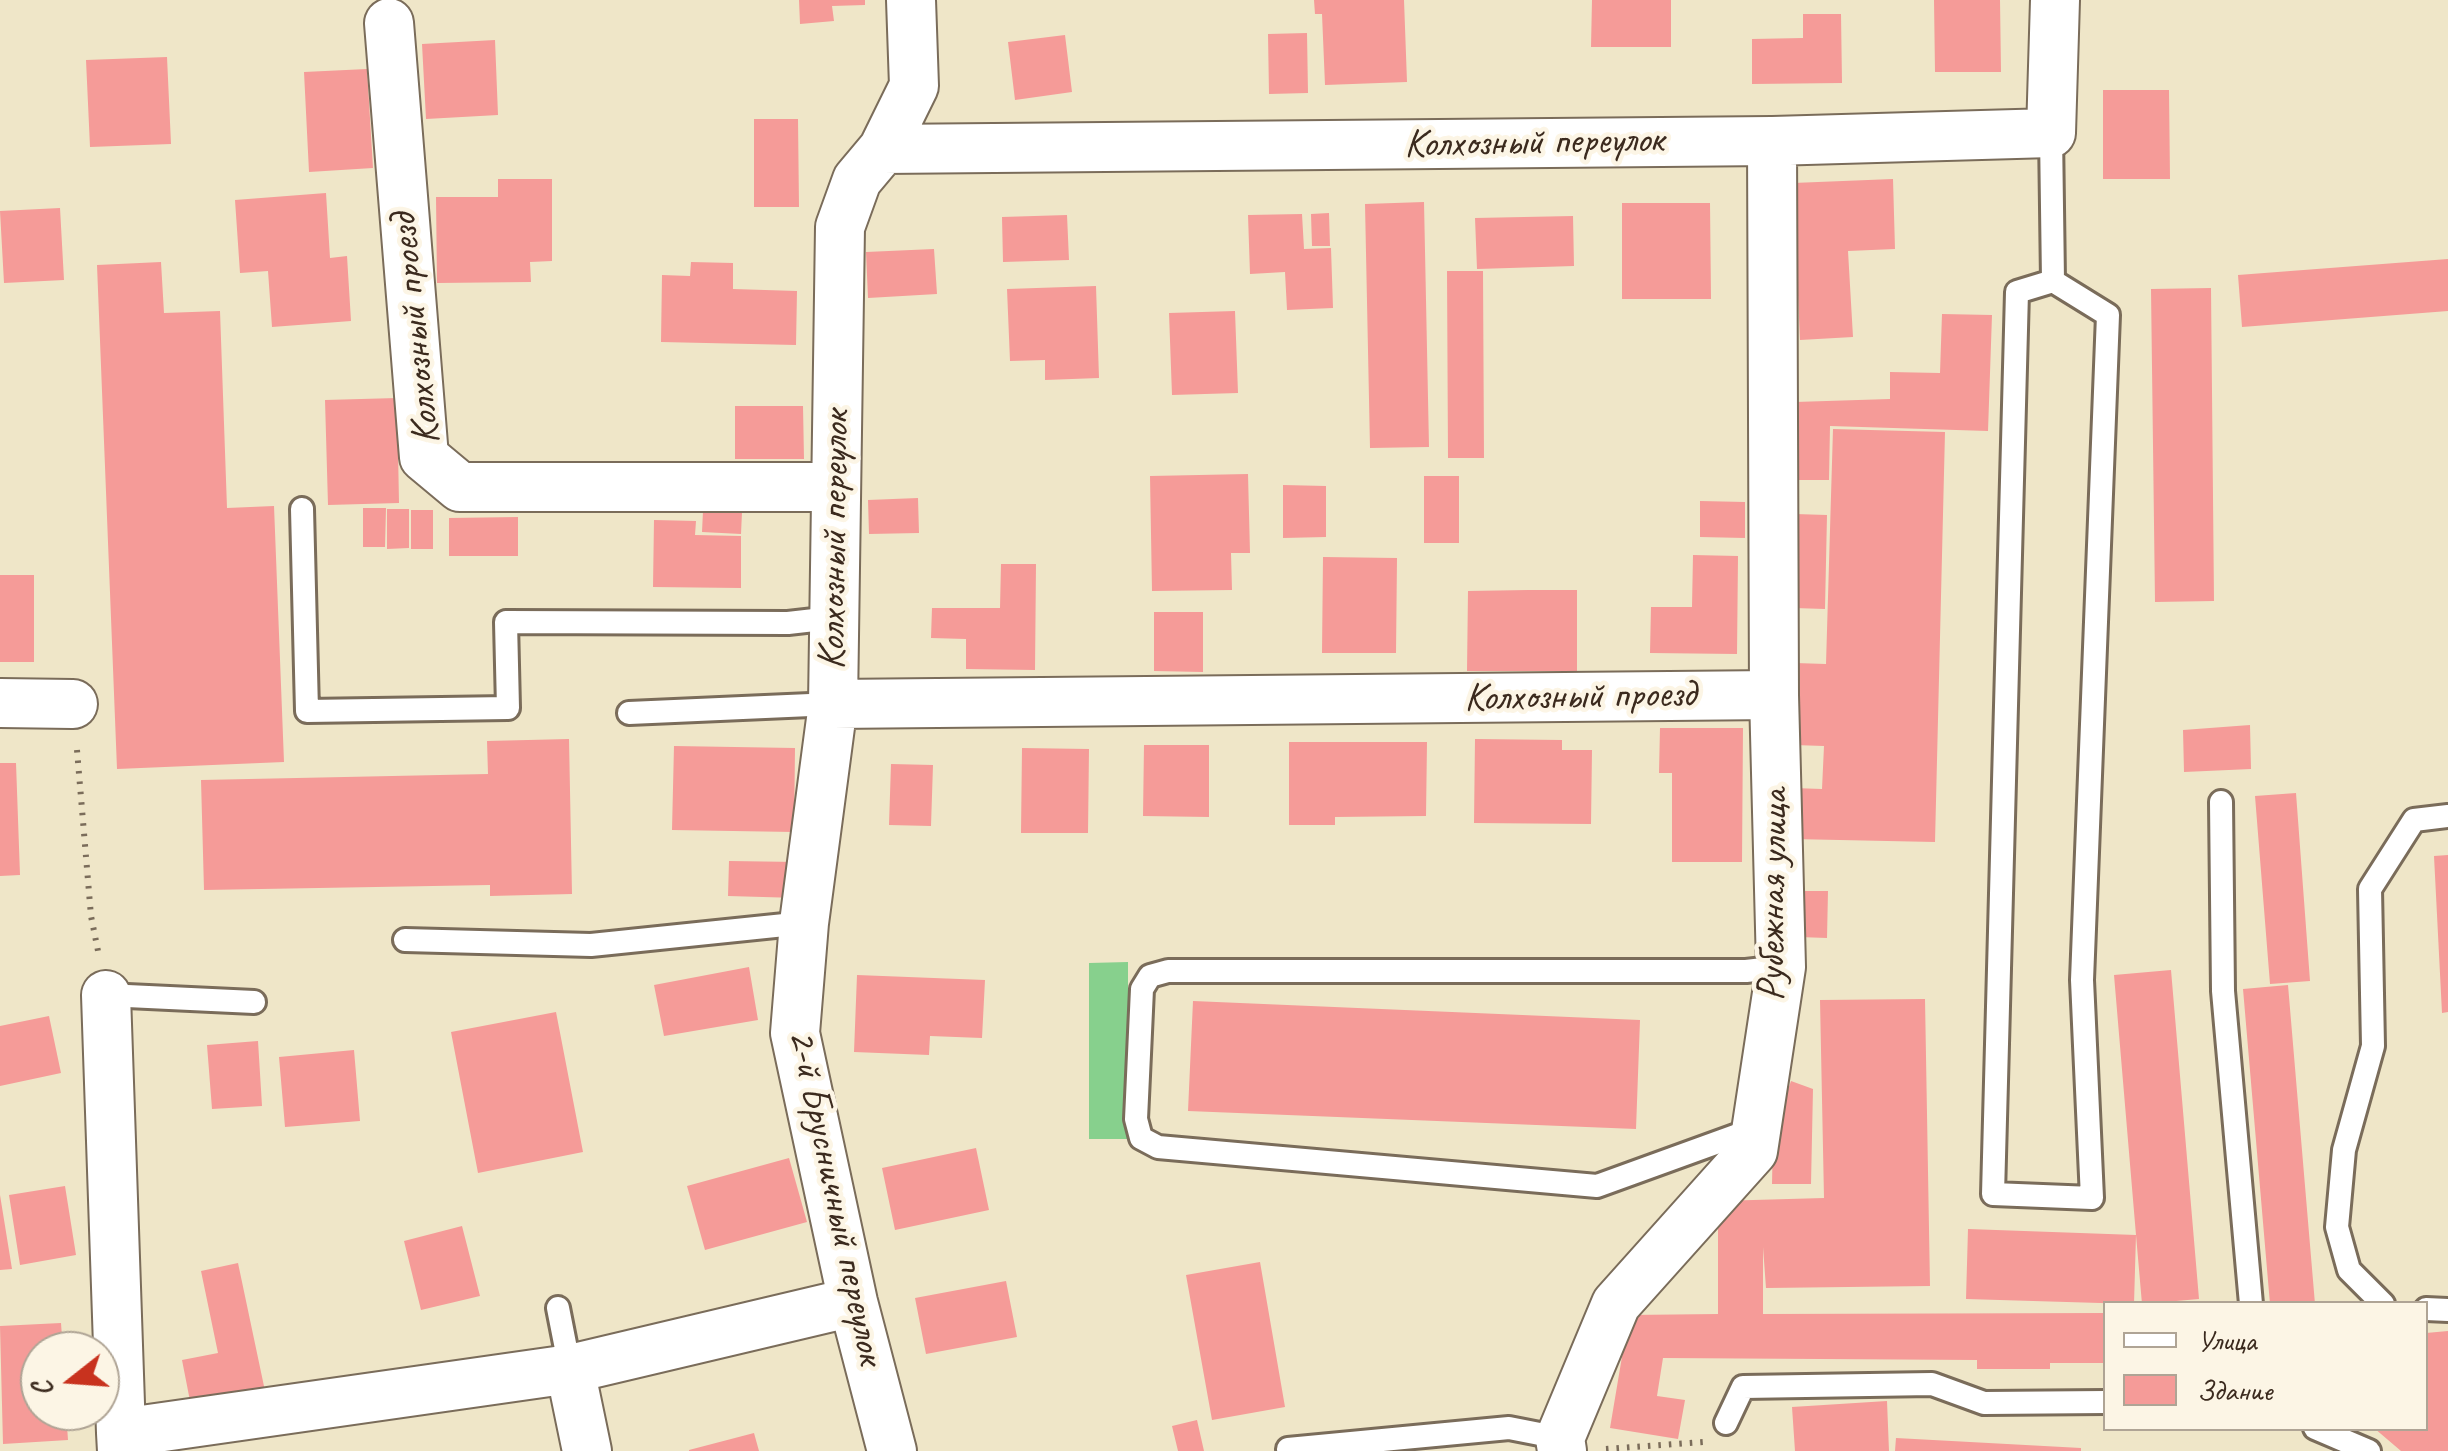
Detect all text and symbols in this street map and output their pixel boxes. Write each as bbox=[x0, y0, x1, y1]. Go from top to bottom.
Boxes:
street label: Колхозный переулок bbox=[1404, 117, 1664, 169]
street label: Колхозный проезд bbox=[380, 211, 452, 447]
street label: Колхозный переулок bbox=[809, 410, 861, 670]
street label: Колхозный проезд bbox=[1464, 671, 1696, 723]
street label: Рубежная улица bbox=[1748, 788, 1800, 1002]
street label: 2-й Брусничный переулок bbox=[776, 1025, 894, 1369]
legend bbox=[2103, 1301, 2428, 1431]
text: Улица bbox=[2197, 1321, 2256, 1359]
north arrow bbox=[20, 1331, 120, 1431]
text: Здание bbox=[2197, 1371, 2272, 1409]
text: С bbox=[24, 1378, 61, 1401]

